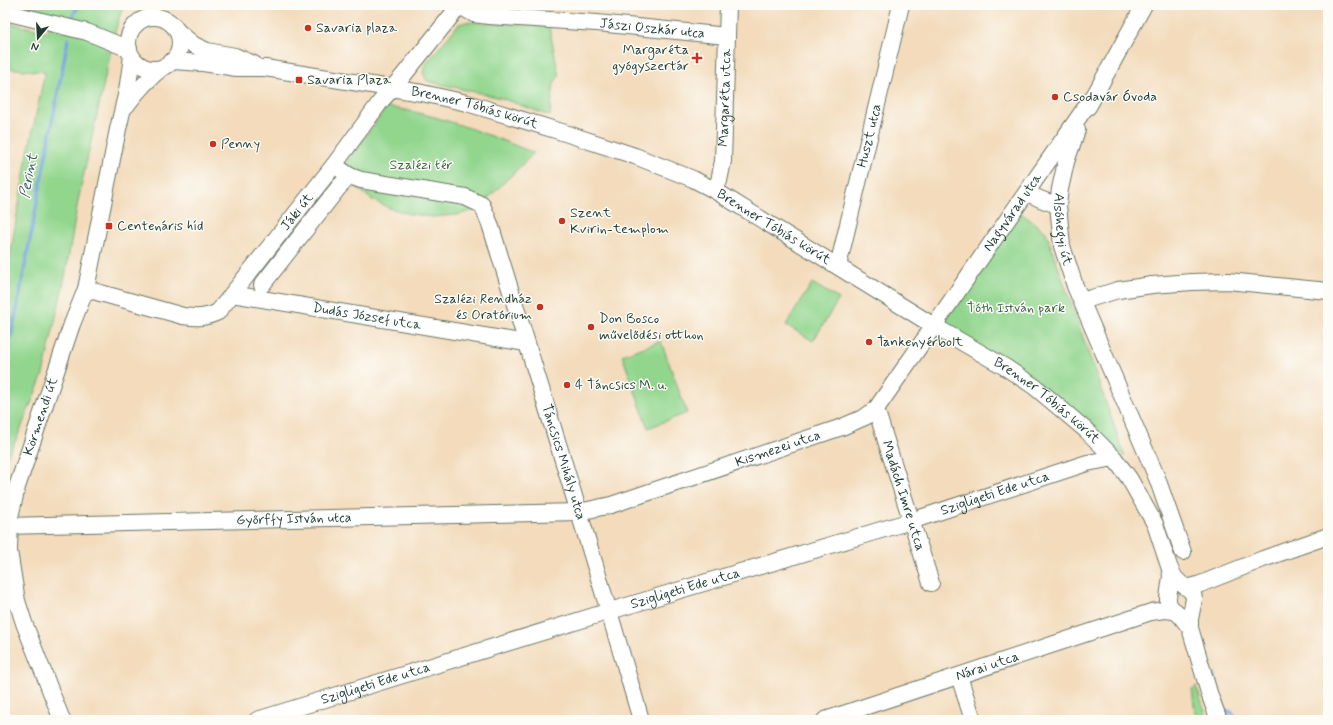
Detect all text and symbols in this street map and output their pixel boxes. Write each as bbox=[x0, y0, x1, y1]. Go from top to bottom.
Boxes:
street label: Jászi Oszkár utca bbox=[599, 14, 706, 43]
north arrow bbox=[18, 18, 58, 58]
place label: Savaria plaza bbox=[316, 19, 398, 37]
marker: Savaria plaza bbox=[303, 23, 313, 33]
text: N bbox=[30, 39, 41, 54]
place label: Margaréta gyógyszertár bbox=[612, 41, 689, 75]
street label: Margaréta utca bbox=[714, 48, 736, 147]
marker: Margaréta gyógyszertár bbox=[692, 53, 702, 63]
place label: Savaria Plaza bbox=[307, 71, 392, 89]
marker: Savaria Plaza bbox=[294, 75, 304, 85]
street label: Brenner Tóbiás körút bbox=[410, 82, 541, 133]
place label: Csodavár Óvoda bbox=[1063, 88, 1157, 106]
marker: Csodavár Óvoda bbox=[1050, 92, 1060, 102]
street label: Huszt utca bbox=[853, 102, 886, 169]
place label: Penny bbox=[221, 135, 260, 153]
marker: Penny bbox=[208, 139, 218, 149]
water label: Perint bbox=[15, 151, 43, 200]
park label: Szalézi tér bbox=[390, 156, 452, 174]
street label: Nagyvárad utca bbox=[979, 169, 1046, 255]
street label: Brenner Tóbiás körút bbox=[713, 185, 835, 269]
street label: Jáki út bbox=[277, 189, 318, 234]
street label: Alsóhegyi út bbox=[1049, 192, 1077, 268]
place label: Szent Kvirin-templom bbox=[570, 204, 669, 238]
marker: Szent Kvirin-templom bbox=[557, 216, 567, 226]
place label: Centenáris híd bbox=[117, 217, 203, 235]
marker: Centenáris híd bbox=[104, 221, 114, 231]
place label: Szalézi Rendház és Oratórium bbox=[434, 290, 532, 324]
street label: Dudás József utca bbox=[312, 299, 423, 335]
park label: Tóth István park bbox=[967, 299, 1065, 317]
marker: Szalézi Rendház és Oratórium bbox=[535, 302, 545, 312]
place label: Don Bosco művelődési otthon bbox=[599, 310, 704, 344]
marker: Don Bosco művelődési otthon bbox=[586, 322, 596, 332]
place label: Tankenyérbolt bbox=[877, 333, 964, 351]
marker: Tankenyérbolt bbox=[864, 337, 874, 347]
street label: Brenner Tóbiás körút bbox=[990, 353, 1104, 448]
street label: Körmendi út bbox=[19, 375, 62, 458]
place label: 4 Táncsics M. u. bbox=[575, 376, 667, 394]
marker: 4 Táncsics M. u. bbox=[562, 380, 572, 390]
street label: Táncsics Mihály utca bbox=[537, 402, 590, 522]
street label: Kismezei utca bbox=[733, 426, 823, 471]
street label: Madách Imre utca bbox=[878, 438, 929, 553]
street label: Szigligeti Ede utca bbox=[938, 467, 1052, 520]
street label: Győrffy István utca bbox=[236, 509, 352, 529]
street label: Szigligeti Ede utca bbox=[628, 564, 742, 613]
street label: Nárai utca bbox=[953, 647, 1021, 685]
street label: Szigligeti Ede utca bbox=[319, 658, 432, 709]

